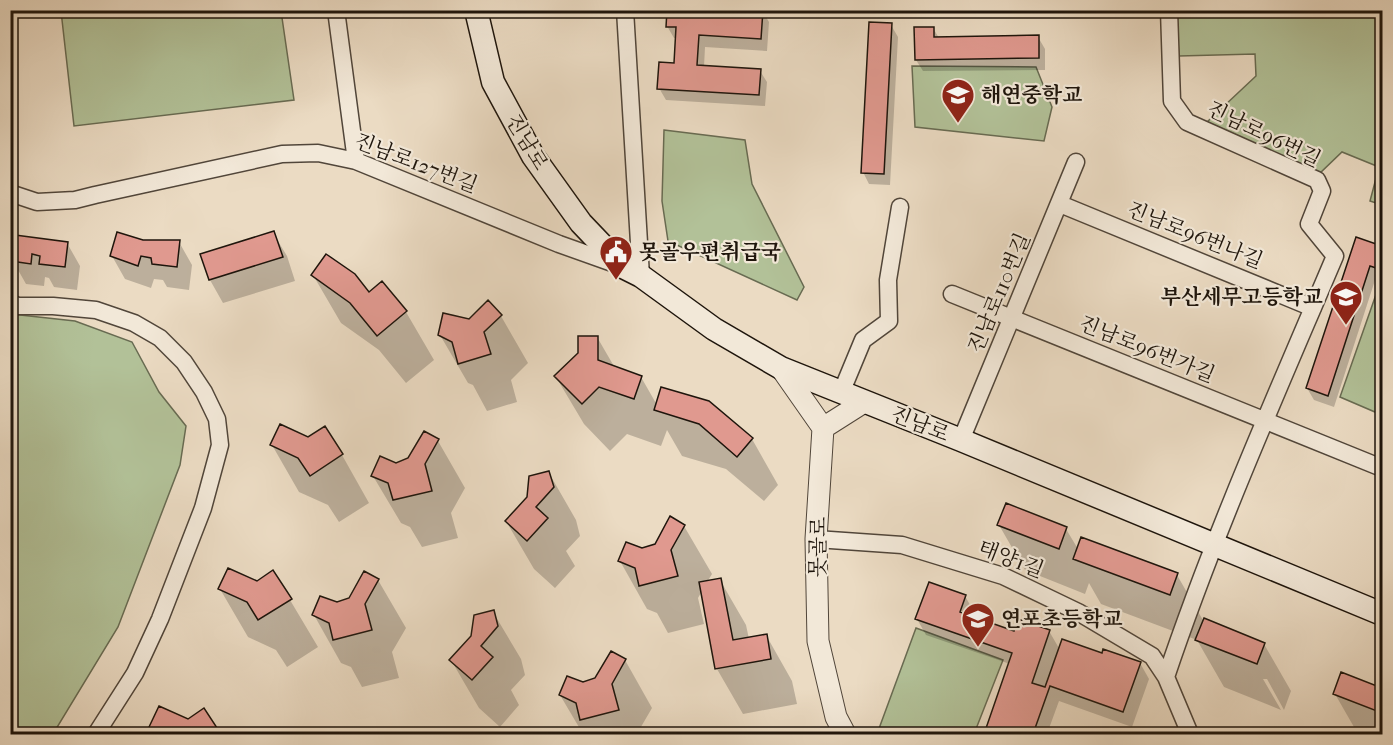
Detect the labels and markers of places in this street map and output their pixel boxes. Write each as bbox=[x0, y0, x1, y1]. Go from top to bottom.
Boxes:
school or university icon: 해연중학교 bbox=[940, 77, 976, 124]
place label: 해연중학교 bbox=[981, 83, 1082, 107]
public building icon: 못골우편취급국 bbox=[598, 234, 634, 281]
place label: 못골우편취급국 bbox=[639, 240, 781, 264]
school or university icon: 부산세무고등학교 bbox=[1328, 279, 1364, 326]
place label: 부산세무고등학교 bbox=[1161, 285, 1323, 309]
school or university icon: 연포초등학교 bbox=[960, 601, 996, 648]
place label: 연포초등학교 bbox=[1001, 607, 1123, 631]

